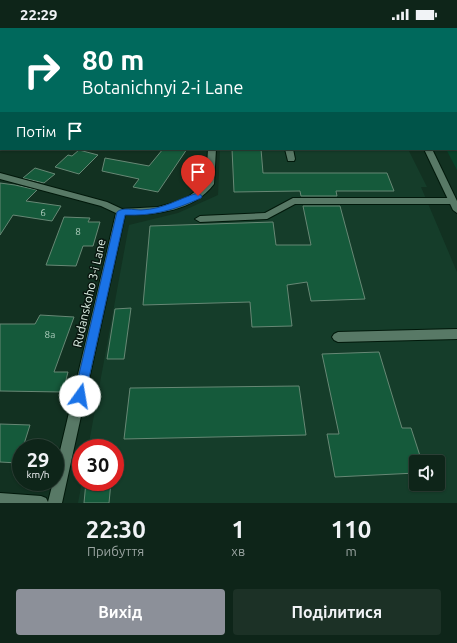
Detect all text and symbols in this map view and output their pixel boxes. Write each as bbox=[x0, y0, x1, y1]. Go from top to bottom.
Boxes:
text: 22:29 bbox=[20, 6, 58, 23]
icon: right bbox=[16, 44, 68, 96]
text: 80 m bbox=[82, 44, 144, 75]
text: Botanichnyi 2-i Lane bbox=[82, 77, 243, 97]
icon: arrive bbox=[64, 120, 86, 142]
text: Потім bbox=[16, 123, 56, 140]
pin bbox=[181, 155, 215, 196]
icon: arrive bbox=[187, 161, 209, 183]
house number: 6 bbox=[40, 207, 46, 218]
house number: 8 bbox=[75, 226, 81, 237]
street label: Rudanskoho 3-i Lane bbox=[70, 238, 108, 348]
house number: 8а bbox=[45, 329, 55, 340]
position arrow bbox=[59, 375, 101, 417]
speed limit sign: 30 bbox=[72, 439, 124, 491]
text: 29 bbox=[27, 448, 49, 471]
map controls bbox=[409, 455, 445, 491]
button: sound bbox=[409, 455, 445, 491]
text: km/h bbox=[26, 469, 50, 480]
text: 22:30 bbox=[86, 516, 146, 543]
text: 1 bbox=[231, 516, 245, 543]
text: 110 bbox=[331, 516, 371, 543]
text: Прибуття bbox=[87, 544, 144, 558]
text: хв bbox=[231, 544, 245, 558]
text: m bbox=[345, 544, 357, 558]
button: Вихід bbox=[16, 589, 225, 635]
button: Поділитися bbox=[233, 589, 441, 635]

